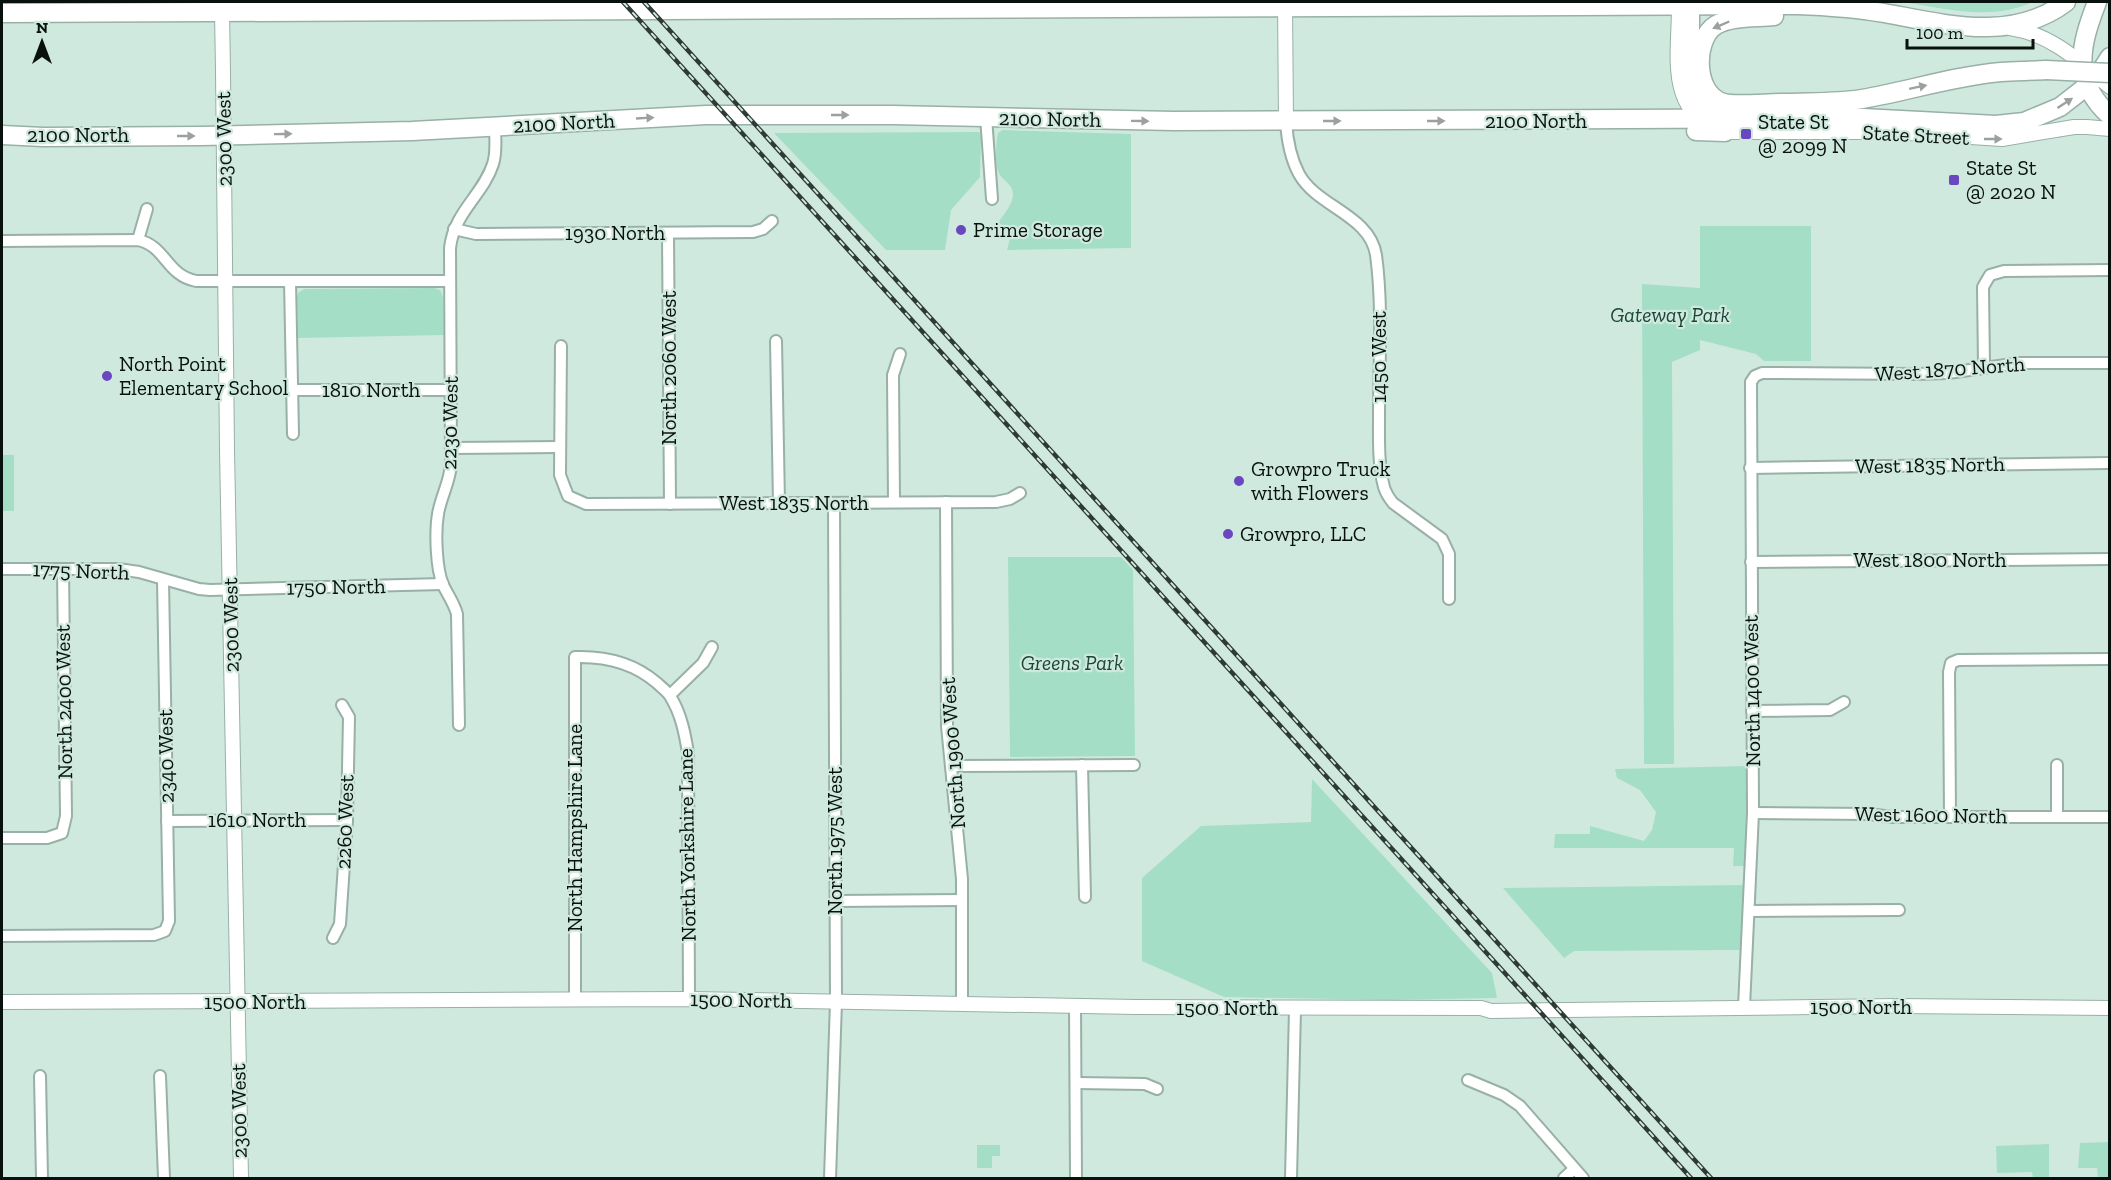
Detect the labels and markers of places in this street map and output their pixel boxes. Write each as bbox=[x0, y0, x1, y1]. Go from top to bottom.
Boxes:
place label: State St @ 2099 N bbox=[1758, 109, 1847, 158]
marker: State St @ 2099 N bbox=[1739, 127, 1753, 141]
place label: State St @ 2020 N bbox=[1966, 155, 2056, 204]
marker: State St @ 2020 N bbox=[1947, 173, 1961, 187]
place label: Prime Storage bbox=[973, 217, 1103, 242]
marker: Prime Storage bbox=[954, 223, 968, 237]
place label: North Point Elementary School bbox=[119, 351, 289, 400]
marker: North Point Elementary School bbox=[100, 369, 114, 383]
place label: Growpro Truck with Flowers bbox=[1251, 456, 1391, 505]
marker: Growpro Truck with Flowers bbox=[1232, 474, 1246, 488]
place label: Growpro, LLC bbox=[1240, 521, 1366, 546]
marker: Growpro, LLC bbox=[1221, 527, 1235, 541]

